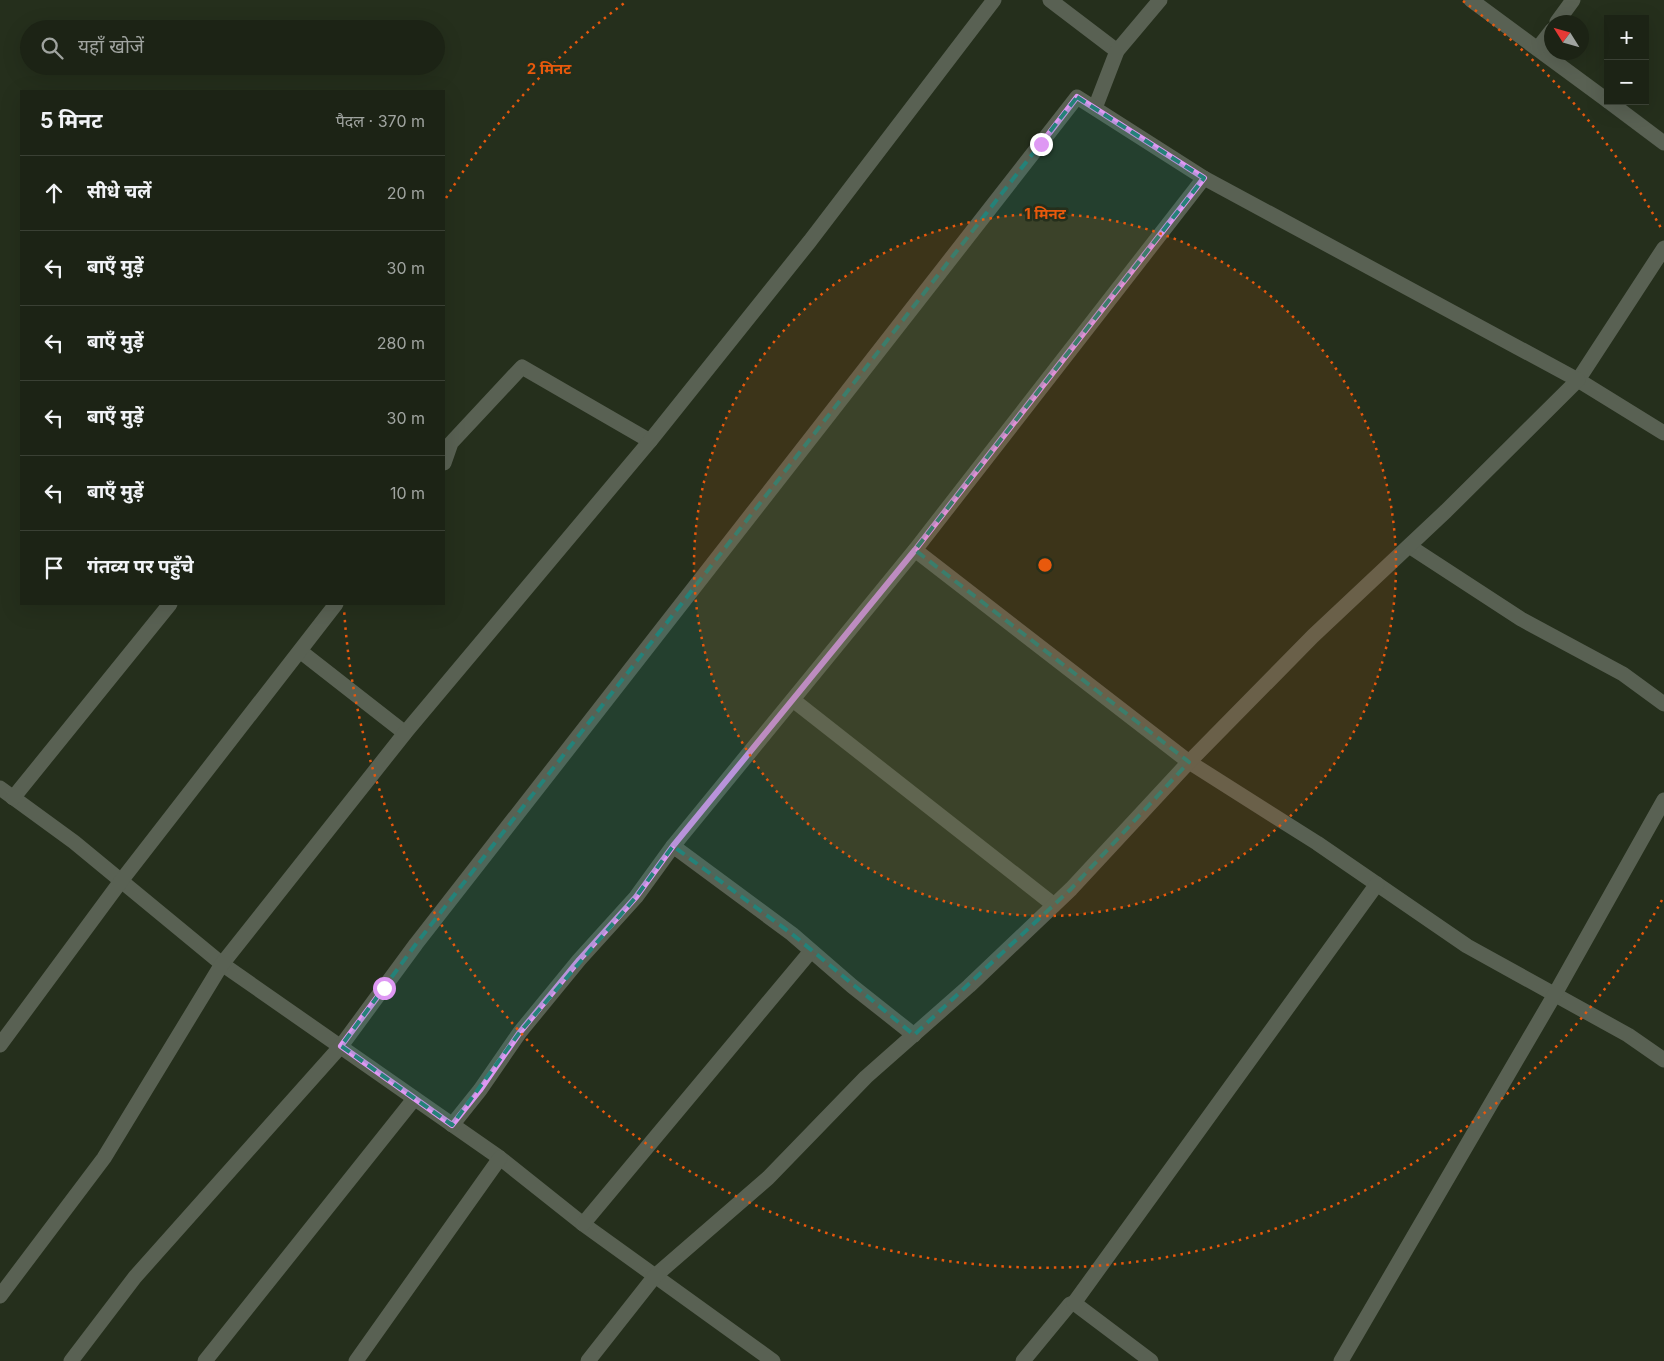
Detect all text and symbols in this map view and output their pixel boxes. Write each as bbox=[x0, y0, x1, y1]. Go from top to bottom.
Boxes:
north arrow bbox=[1544, 15, 1589, 60]
map controls bbox=[1604, 15, 1649, 105]
button: + bbox=[1604, 15, 1649, 60]
search box bbox=[20, 20, 445, 75]
icon: search bbox=[38, 34, 66, 62]
text: यहाँ खोजें bbox=[78, 35, 144, 58]
text: 2 मिनट bbox=[527, 59, 572, 78]
button: − bbox=[1604, 60, 1649, 105]
text: 5 मिनट bbox=[40, 108, 102, 133]
text: पैदल · 370 m bbox=[336, 111, 425, 131]
route end bbox=[1030, 133, 1053, 156]
icon: ahead bbox=[40, 179, 68, 207]
text: सीधे चलें bbox=[87, 180, 151, 203]
text: 20 m bbox=[387, 183, 425, 203]
text: 1 मिनट bbox=[1024, 204, 1067, 223]
icon: left bbox=[40, 254, 68, 282]
text: बाएँ मुड़ें bbox=[87, 255, 144, 278]
text: 30 m bbox=[387, 258, 425, 278]
icon: left bbox=[40, 329, 68, 357]
text: बाएँ मुड़ें bbox=[87, 330, 144, 353]
text: 280 m bbox=[377, 333, 425, 353]
icon: left bbox=[40, 404, 68, 432]
text: बाएँ मुड़ें bbox=[87, 405, 144, 428]
text: 30 m bbox=[387, 408, 425, 428]
icon: left bbox=[40, 479, 68, 507]
text: बाएँ मुड़ें bbox=[87, 480, 144, 503]
text: 10 m bbox=[390, 483, 425, 503]
icon: arrive bbox=[40, 554, 68, 582]
text: गंतव्य पर पहुँचे bbox=[87, 555, 194, 578]
centre of rings bbox=[1036, 556, 1054, 574]
route start bbox=[373, 977, 396, 1000]

